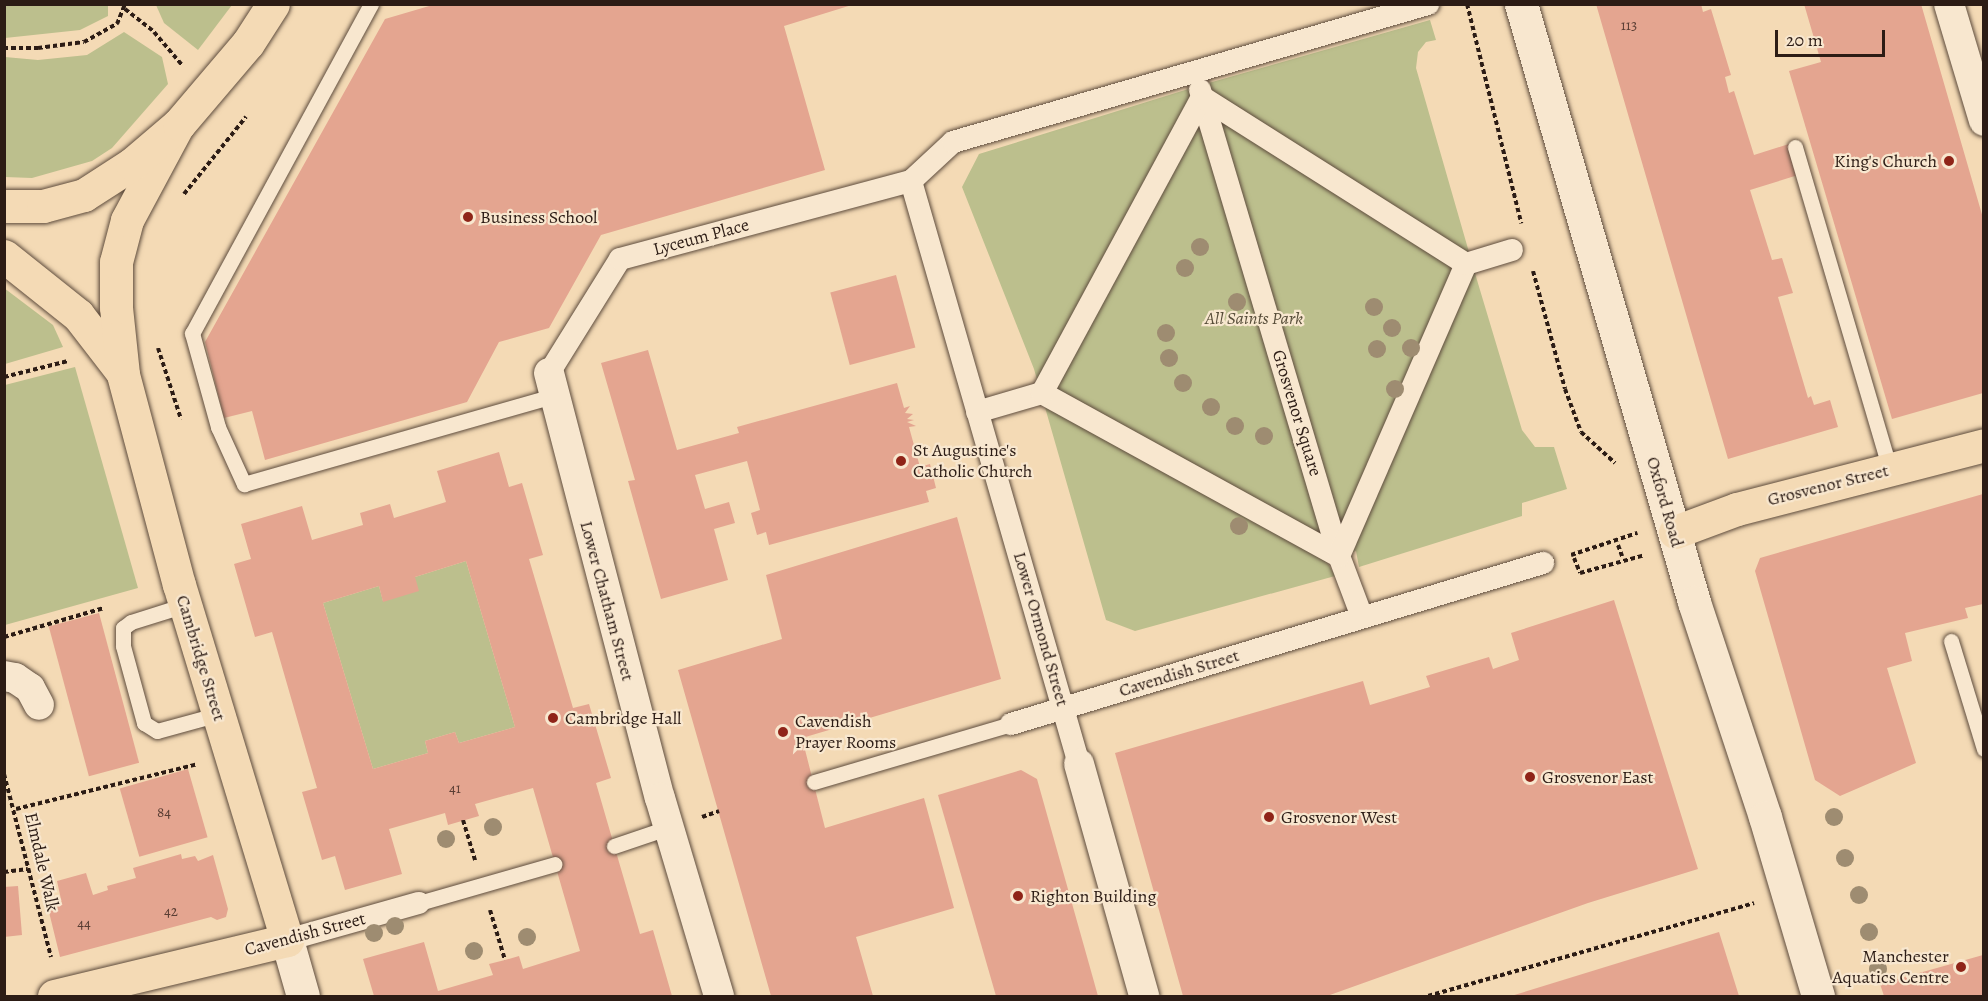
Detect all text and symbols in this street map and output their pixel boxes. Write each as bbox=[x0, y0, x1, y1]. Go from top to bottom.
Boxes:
house number: 113 bbox=[1621, 17, 1637, 35]
scale bar bbox=[1778, 18, 1888, 56]
text: 20 m bbox=[1786, 28, 1823, 52]
place label: King's Church bbox=[1834, 150, 1937, 172]
marker: King's Church bbox=[1942, 154, 1956, 168]
place label: Business School bbox=[480, 206, 598, 228]
marker: Business School bbox=[461, 210, 475, 224]
street label: Lyceum Place bbox=[651, 214, 751, 260]
park label: All Saints Park bbox=[1205, 307, 1303, 329]
street label: Grosvenor Square bbox=[1268, 347, 1326, 479]
place label: St Augustine's Catholic Church bbox=[913, 440, 1032, 482]
marker: St Augustine's Catholic Church bbox=[894, 454, 908, 468]
street label: Oxford Road bbox=[1642, 454, 1688, 550]
street label: Grosvenor Street bbox=[1765, 460, 1891, 510]
street label: Lower Chatham Street bbox=[575, 519, 639, 683]
street label: Lower Ormond Street bbox=[1009, 549, 1073, 709]
street label: Cambridge Street bbox=[172, 593, 230, 723]
street label: Cavendish Street bbox=[1116, 644, 1242, 702]
place label: Cambridge Hall bbox=[565, 707, 681, 729]
marker: Cambridge Hall bbox=[546, 711, 560, 725]
place label: Cavendish Prayer Rooms bbox=[795, 711, 896, 754]
marker: Cavendish Prayer Rooms bbox=[776, 725, 790, 739]
place label: Grosvenor East bbox=[1542, 766, 1653, 788]
marker: Grosvenor East bbox=[1523, 770, 1537, 784]
house number: 41 bbox=[449, 780, 461, 798]
house number: 84 bbox=[157, 804, 171, 822]
place label: Grosvenor West bbox=[1281, 806, 1397, 828]
street label: Elmdale Walk bbox=[20, 810, 64, 914]
marker: Grosvenor West bbox=[1262, 810, 1276, 824]
place label: Righton Building bbox=[1030, 885, 1156, 907]
marker: Righton Building bbox=[1011, 889, 1025, 903]
house number: 42 bbox=[164, 903, 178, 921]
street label: Cavendish Street bbox=[242, 907, 368, 961]
house number: 44 bbox=[77, 915, 91, 933]
place label: Manchester Aquatics Centre bbox=[1832, 946, 1949, 988]
marker: Manchester Aquatics Centre bbox=[1954, 960, 1968, 974]

